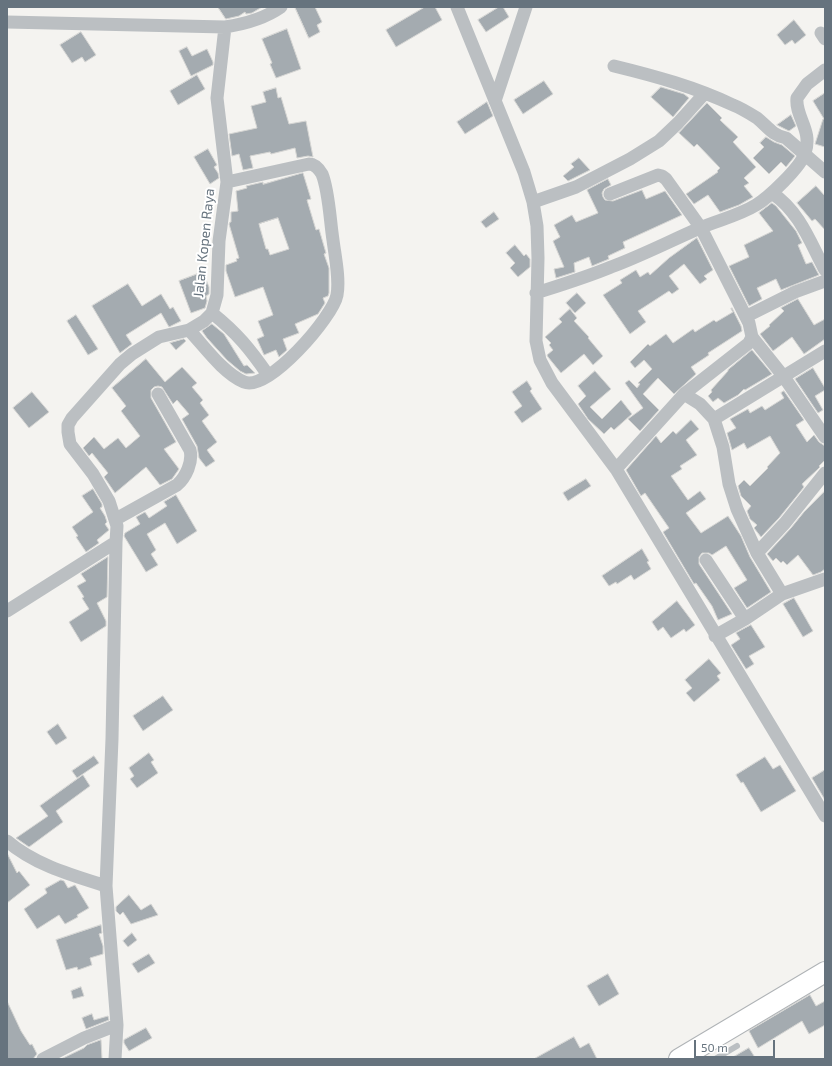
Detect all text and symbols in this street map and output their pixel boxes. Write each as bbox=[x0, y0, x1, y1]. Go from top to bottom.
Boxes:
street label: Jalan Kopen Raya bbox=[190, 188, 218, 298]
scale bar bbox=[696, 1032, 777, 1058]
text: 50 m bbox=[701, 1040, 728, 1054]

